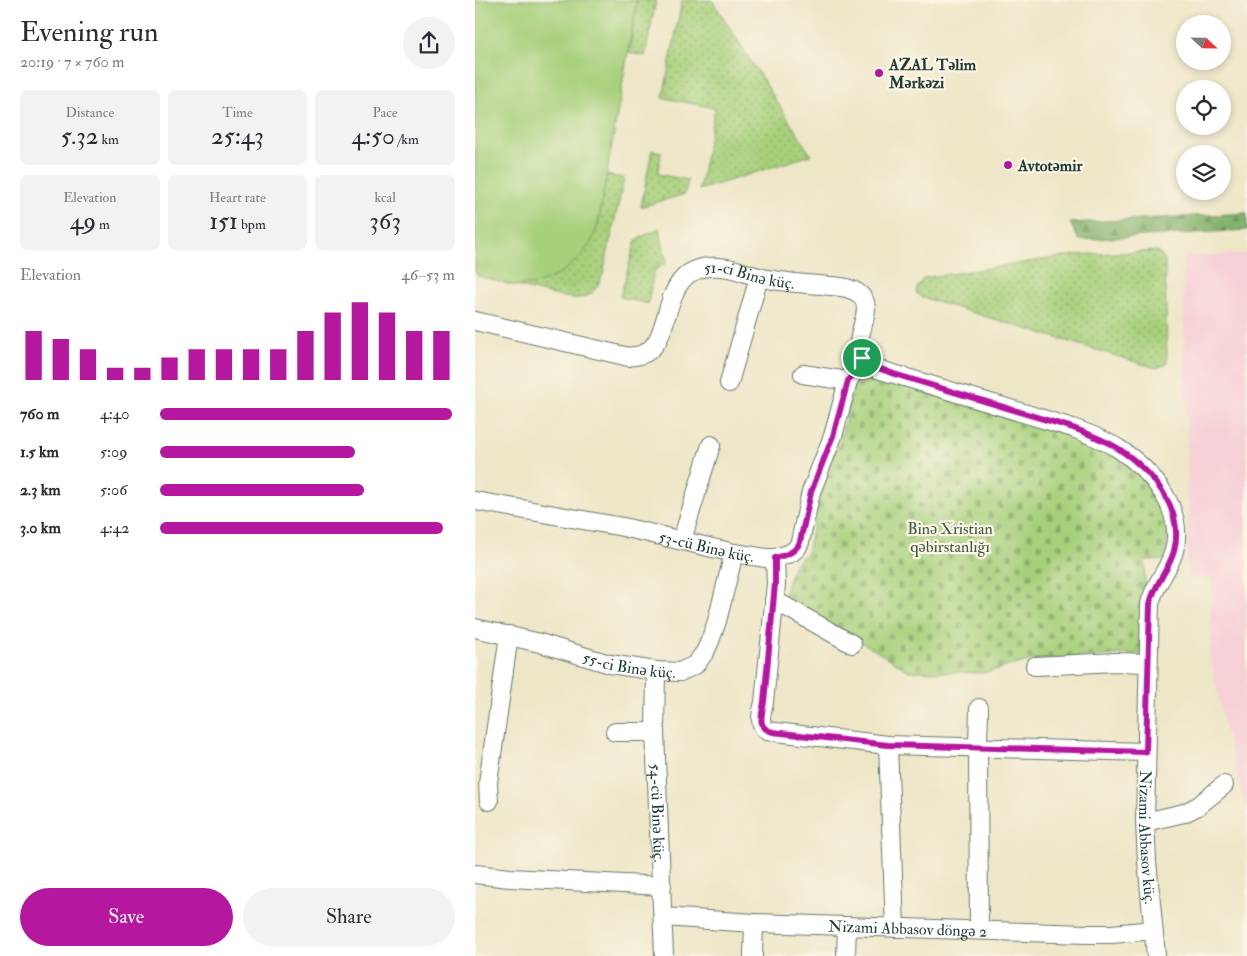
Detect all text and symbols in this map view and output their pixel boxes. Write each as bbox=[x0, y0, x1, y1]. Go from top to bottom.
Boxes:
text: Evening run bbox=[20, 15, 158, 50]
north arrow bbox=[1176, 15, 1231, 70]
map controls bbox=[1176, 15, 1231, 200]
button: share bbox=[403, 17, 455, 69]
text: 20:19 · 7 × 760 m bbox=[20, 52, 125, 72]
place label: AZAL Təlim Mərkəzi bbox=[888, 55, 977, 93]
marker: AZAL Təlim Mərkəzi bbox=[873, 67, 885, 79]
button: locate bbox=[1176, 80, 1231, 135]
text: Distance bbox=[65, 104, 114, 121]
text: Time bbox=[222, 104, 253, 121]
text: Pace bbox=[373, 104, 398, 121]
text: 5.32 bbox=[61, 121, 98, 152]
text: 25:43 bbox=[211, 121, 264, 152]
text: 4:50 bbox=[351, 121, 395, 152]
text: km bbox=[98, 131, 119, 148]
text: /km bbox=[395, 131, 419, 148]
button: layers bbox=[1176, 145, 1231, 200]
place label: Avtotəmir bbox=[1017, 156, 1083, 176]
marker: Avtotəmir bbox=[1002, 159, 1014, 171]
text: Elevation bbox=[63, 189, 117, 206]
text: Heart rate bbox=[209, 189, 266, 206]
text: kcal bbox=[374, 189, 396, 206]
text: 49 bbox=[70, 206, 96, 237]
text: 151 bbox=[209, 206, 238, 237]
text: 363 bbox=[369, 206, 401, 237]
text: m bbox=[96, 216, 110, 233]
text: bpm bbox=[238, 216, 266, 233]
street label: 51-ci Binə küç. bbox=[703, 258, 795, 294]
text: Elevation bbox=[20, 265, 81, 285]
text: 46–53 m bbox=[401, 265, 455, 285]
pin bbox=[841, 337, 883, 379]
icon: arrive bbox=[848, 344, 876, 372]
text: 760 m bbox=[20, 404, 59, 424]
text: 4:40 bbox=[100, 404, 129, 424]
text: 1.5 km bbox=[20, 442, 59, 462]
text: 5:09 bbox=[100, 442, 127, 462]
text: 2.3 km bbox=[20, 480, 61, 500]
text: 5:06 bbox=[100, 480, 127, 500]
text: 3.0 km bbox=[20, 518, 61, 538]
text: 4:42 bbox=[100, 518, 129, 538]
park label: Binə Xristian qəbirstanlığı bbox=[907, 519, 993, 557]
street label: 53-cü Binə küç. bbox=[657, 527, 755, 567]
street label: 55-ci Binə küç. bbox=[580, 647, 676, 683]
street label: 54-cü Binə küç. bbox=[645, 763, 669, 863]
street label: Nizami Abbasov küç. bbox=[1134, 770, 1160, 905]
button: Save bbox=[20, 888, 233, 946]
button: Share bbox=[243, 888, 455, 946]
street label: Nizami Abbasov döngə 2 bbox=[828, 916, 987, 942]

